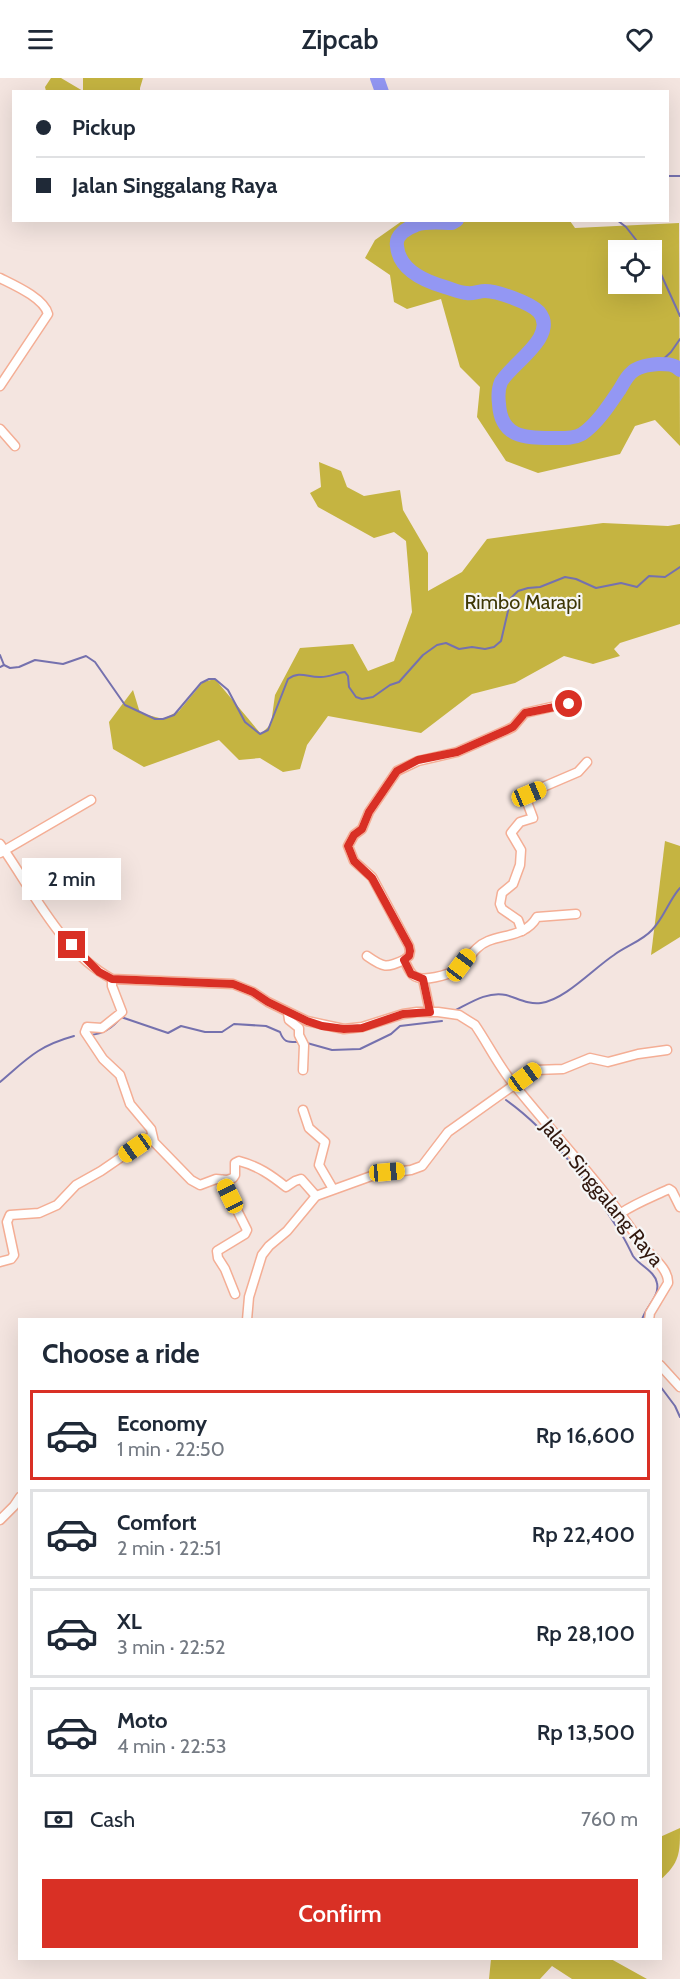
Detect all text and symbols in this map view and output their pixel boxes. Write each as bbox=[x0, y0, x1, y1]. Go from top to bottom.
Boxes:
icon: menu bbox=[24, 23, 57, 56]
text: Zipcab bbox=[302, 23, 378, 56]
icon: heart bbox=[623, 23, 656, 56]
text: Pickup bbox=[72, 114, 136, 141]
text: Jalan Singgalang Raya bbox=[72, 172, 277, 199]
map controls bbox=[608, 240, 662, 294]
button: locate bbox=[608, 240, 662, 294]
park label: Rimbo Marapi bbox=[464, 590, 582, 614]
route start bbox=[555, 690, 582, 717]
car bbox=[509, 779, 549, 809]
callout: 2 min bbox=[22, 858, 122, 900]
text: 2 min bbox=[47, 867, 96, 891]
route end bbox=[58, 931, 85, 958]
car bbox=[443, 945, 479, 985]
car bbox=[505, 1059, 545, 1095]
street label: Jalan Singgalang Raya bbox=[535, 1114, 669, 1271]
car bbox=[115, 1130, 155, 1166]
car bbox=[368, 1161, 406, 1183]
car bbox=[214, 1176, 246, 1216]
text: Choose a ride bbox=[42, 1337, 200, 1370]
icon: car bbox=[45, 1408, 99, 1462]
text: Economy bbox=[117, 1410, 207, 1437]
text: Rp 16,600 bbox=[536, 1422, 635, 1449]
text: 1 min · 22:50 bbox=[117, 1437, 225, 1461]
icon: car bbox=[45, 1507, 99, 1561]
text: Comfort bbox=[117, 1509, 196, 1536]
text: Rp 22,400 bbox=[532, 1521, 635, 1548]
text: 2 min · 22:51 bbox=[117, 1536, 221, 1560]
icon: car bbox=[45, 1606, 99, 1660]
text: XL bbox=[117, 1608, 142, 1635]
text: Rp 28,100 bbox=[536, 1620, 635, 1647]
text: 3 min · 22:52 bbox=[117, 1635, 225, 1659]
icon: car bbox=[45, 1705, 99, 1759]
text: Moto bbox=[117, 1707, 168, 1734]
text: Rp 13,500 bbox=[537, 1719, 635, 1746]
text: 4 min · 22:53 bbox=[117, 1734, 227, 1758]
icon: cash bbox=[42, 1803, 75, 1836]
text: Cash bbox=[90, 1806, 135, 1833]
text: 760 m bbox=[581, 1807, 638, 1831]
button: Confirm bbox=[42, 1879, 638, 1948]

